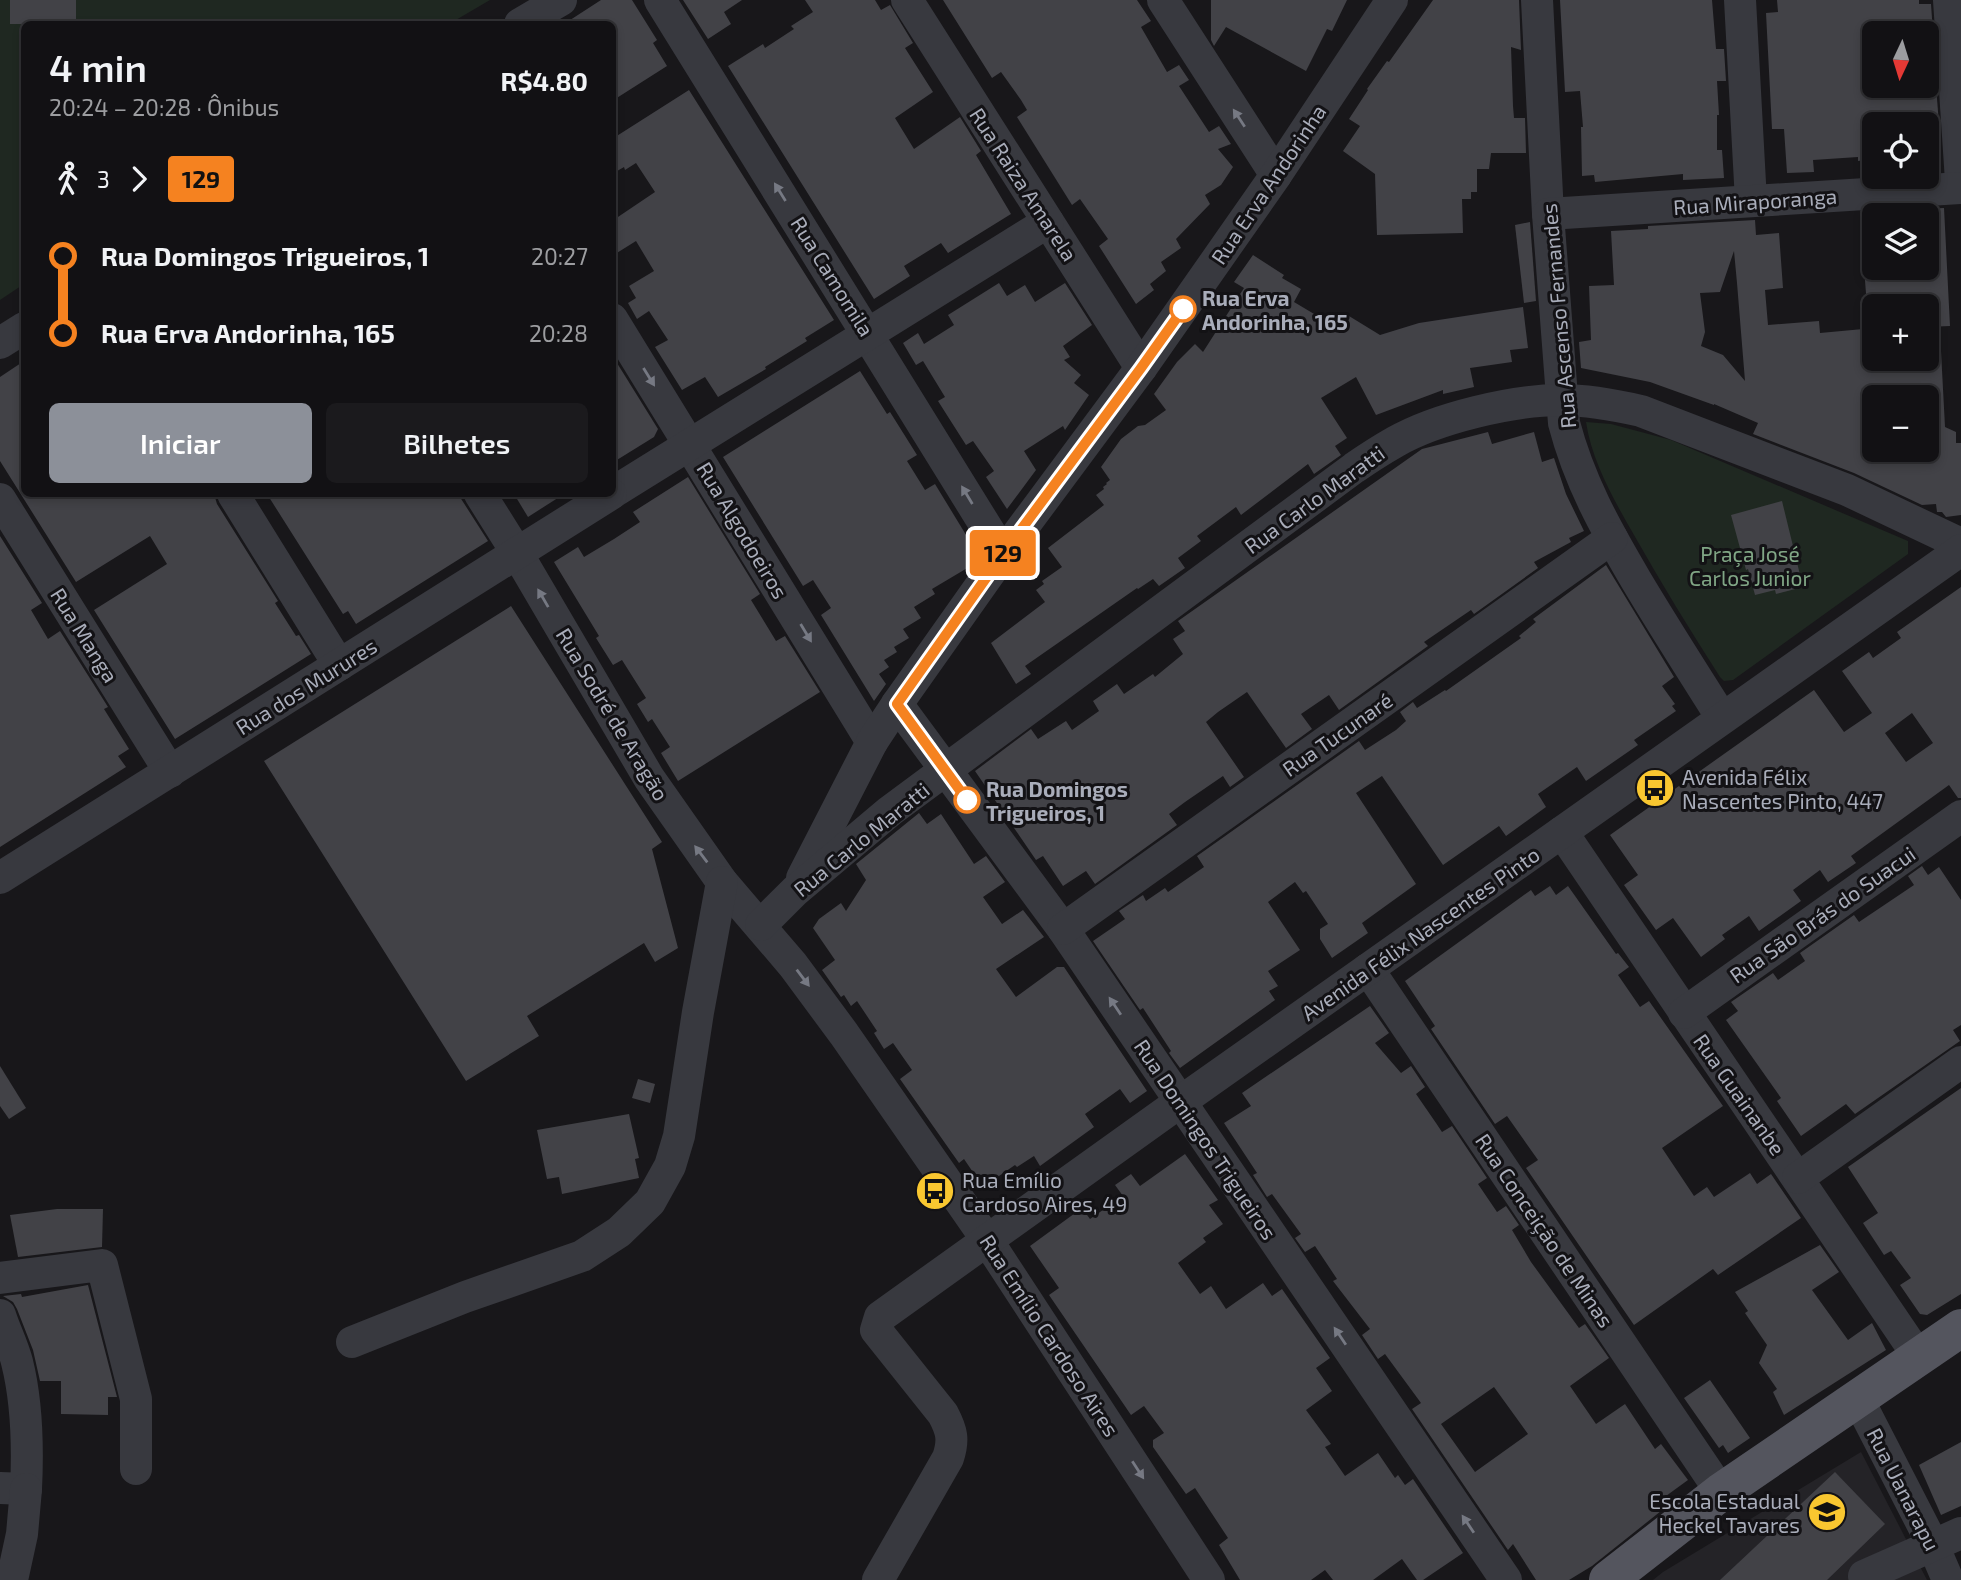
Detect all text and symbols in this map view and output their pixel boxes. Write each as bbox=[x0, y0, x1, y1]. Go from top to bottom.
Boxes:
north arrow bbox=[1862, 21, 1939, 98]
map controls bbox=[1862, 21, 1939, 462]
text: 4 min bbox=[49, 44, 147, 90]
text: R$4.80 bbox=[501, 65, 588, 96]
text: 20:24 – 20:28 · Ônibus bbox=[49, 93, 279, 121]
street label: Rua Erva Andorinha bbox=[1205, 100, 1331, 268]
street label: Rua Raiza Amarela bbox=[965, 103, 1083, 265]
one-way arrow bbox=[1233, 108, 1246, 127]
button: locate bbox=[1862, 112, 1939, 189]
icon: walk bbox=[49, 160, 87, 198]
icon: forward bbox=[120, 160, 158, 198]
text: 129 bbox=[182, 164, 220, 193]
text: 3 bbox=[97, 165, 110, 193]
one-way arrow bbox=[773, 182, 786, 201]
street label: Rua Miraporanga bbox=[1672, 183, 1838, 219]
street label: Rua Ascenso Fernandes bbox=[1536, 202, 1580, 430]
button: layers bbox=[1862, 203, 1939, 280]
street label: Rua Camomila bbox=[786, 212, 880, 340]
text: Rua Domingos Trigueiros, 1 bbox=[101, 240, 429, 271]
text: 20:27 bbox=[531, 242, 588, 270]
place label: Rua Erva Andorinha, 165 bbox=[1202, 285, 1348, 334]
button: + bbox=[1862, 294, 1939, 371]
marker: Rua Erva Andorinha, 165 bbox=[1170, 296, 1196, 322]
text: Rua Erva Andorinha, 165 bbox=[101, 317, 395, 348]
text: 20:28 bbox=[529, 319, 588, 347]
one-way arrow bbox=[642, 367, 655, 387]
button: − bbox=[1862, 385, 1939, 462]
button: Iniciar bbox=[49, 403, 312, 483]
button: Bilhetes bbox=[326, 403, 588, 483]
street label: Rua Carlo Maratti bbox=[1239, 440, 1389, 558]
street label: Rua Algodoeiros bbox=[692, 457, 794, 603]
one-way arrow bbox=[961, 486, 974, 505]
line badge: 129 bbox=[963, 530, 1043, 576]
text: 129 bbox=[984, 538, 1022, 567]
park label: Praça José Carlos Junior bbox=[1689, 541, 1812, 590]
street label: Rua Manga bbox=[46, 583, 124, 687]
one-way arrow bbox=[537, 588, 550, 607]
street label: Rua Sodré de Aragão bbox=[552, 623, 674, 805]
one-way arrow bbox=[800, 624, 813, 643]
street label: Rua dos Murures bbox=[231, 633, 381, 739]
street label: Rua Tucunaré bbox=[1277, 687, 1397, 781]
place label: Avenida Félix Nascentes Pinto, 447 bbox=[1682, 764, 1883, 813]
bus stop icon: Avenida Félix Nascentes Pinto, 447 bbox=[1634, 767, 1676, 809]
place label: Rua Domingos Trigueiros, 1 bbox=[986, 776, 1128, 825]
street label: Rua Carlo Maratti bbox=[788, 777, 934, 901]
marker: Rua Domingos Trigueiros, 1 bbox=[954, 787, 980, 813]
street label: Rua São Brás do Suacui bbox=[1724, 840, 1920, 988]
street label: Avenida Félix Nascentes Pinto bbox=[1296, 841, 1544, 1025]
one-way arrow bbox=[695, 845, 709, 863]
one-way arrow bbox=[796, 969, 810, 988]
one-way arrow bbox=[1108, 997, 1122, 1015]
street label: Rua Guainanbe bbox=[1689, 1029, 1791, 1159]
street label: Rua Domingos Trigueiros bbox=[1130, 1034, 1282, 1244]
street label: Rua Conceição de Minas bbox=[1469, 1128, 1619, 1333]
place label: Rua Emílio Cardoso Aires, 49 bbox=[962, 1167, 1127, 1216]
bus stop icon: Rua Emílio Cardoso Aires, 49 bbox=[914, 1170, 956, 1212]
street label: Rua Emílio Cardoso Aires bbox=[975, 1229, 1125, 1441]
one-way arrow bbox=[1334, 1326, 1347, 1345]
street label: Rua Uanarapu bbox=[1862, 1423, 1946, 1555]
one-way arrow bbox=[1131, 1461, 1144, 1480]
place label: Escola Estadual Heckel Tavares bbox=[1649, 1488, 1801, 1537]
school or university icon: Escola Estadual Heckel Tavares bbox=[1806, 1491, 1848, 1533]
one-way arrow bbox=[1462, 1514, 1475, 1533]

